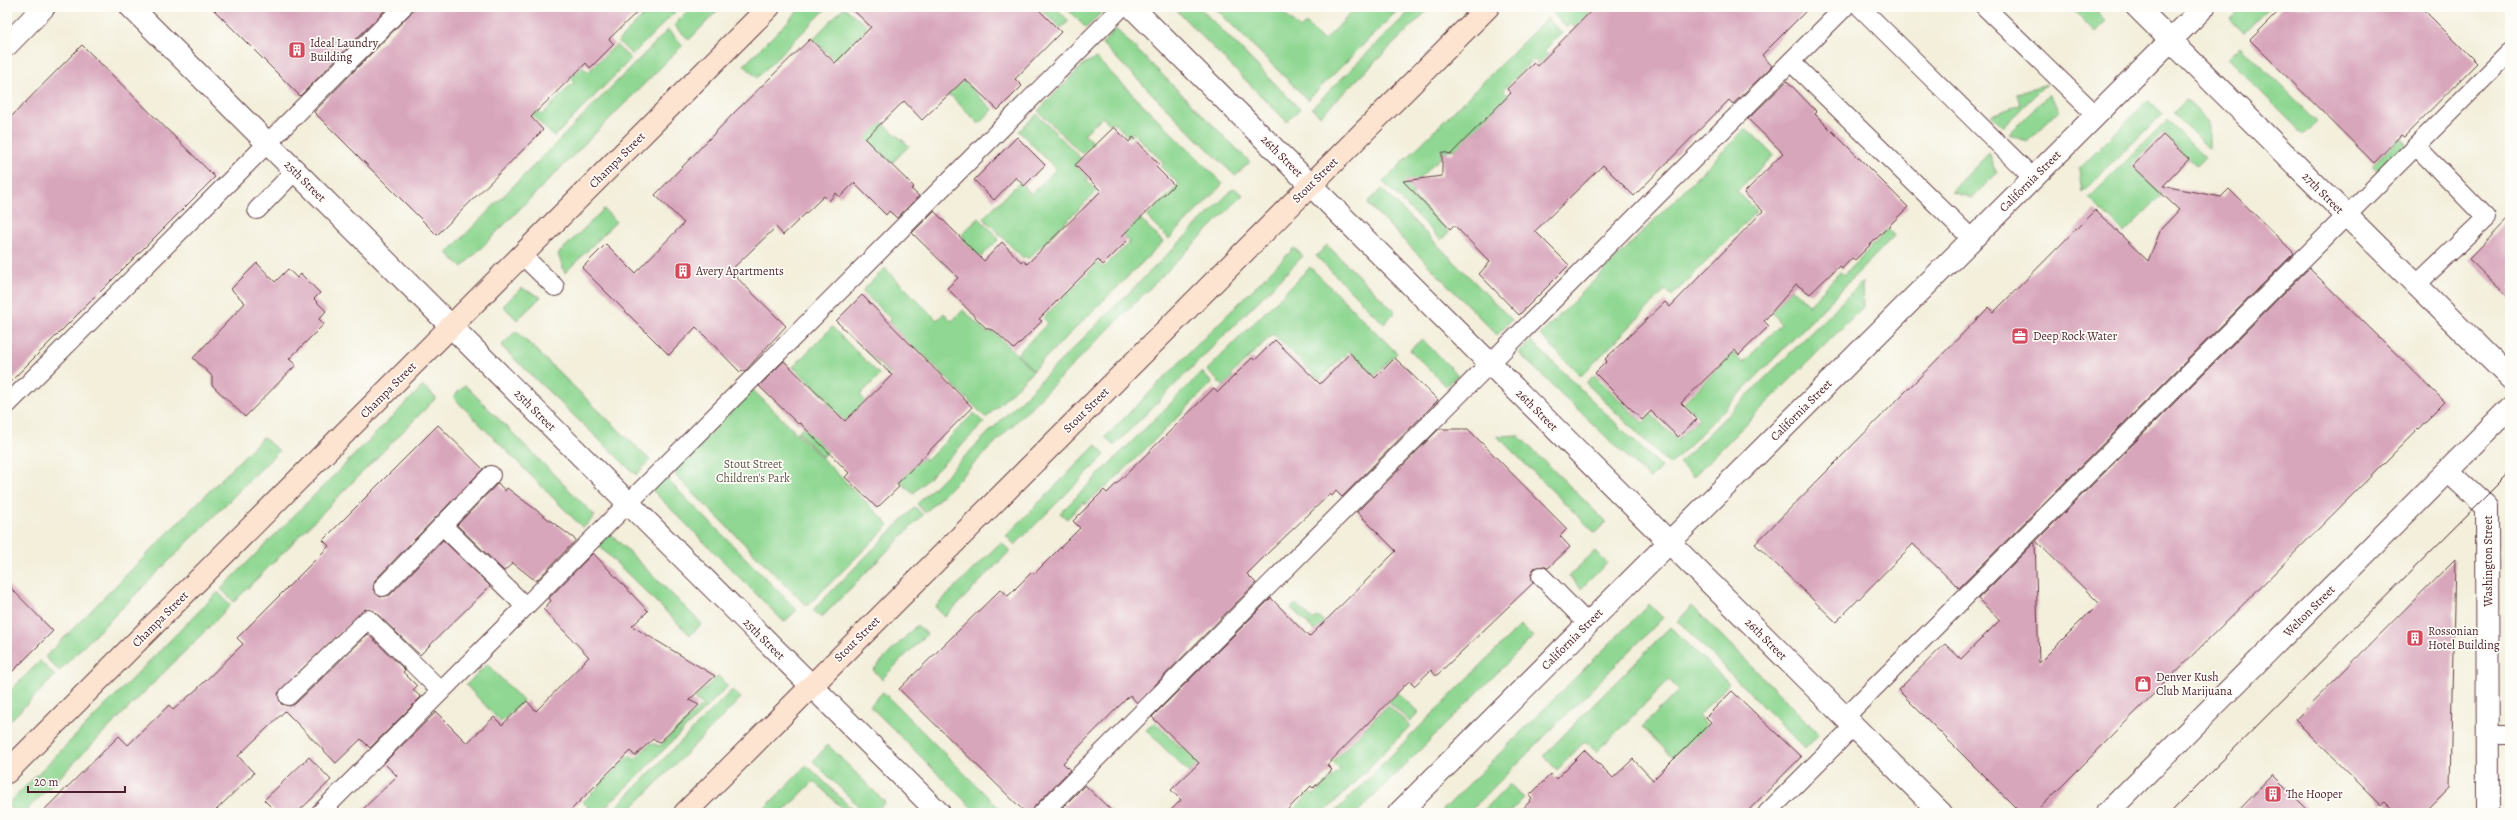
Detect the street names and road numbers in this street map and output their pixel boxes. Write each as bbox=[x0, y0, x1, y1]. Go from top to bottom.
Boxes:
street label: Champa Street bbox=[585, 128, 649, 192]
street label: 26th Street bbox=[1257, 131, 1307, 181]
street label: California Street bbox=[1996, 147, 2064, 215]
street label: Stout Street bbox=[1289, 154, 1341, 206]
street label: 25th Street bbox=[281, 157, 329, 205]
street label: 27th Street bbox=[2299, 169, 2347, 217]
street label: Champa Street bbox=[356, 358, 420, 422]
street label: California Street bbox=[1767, 376, 1835, 444]
street label: Stout Street bbox=[1060, 384, 1112, 436]
street label: 26th Street bbox=[1512, 385, 1562, 435]
street label: 25th Street bbox=[511, 386, 559, 434]
street label: Washington Street bbox=[2480, 515, 2496, 608]
street label: Welton Street bbox=[2279, 582, 2338, 641]
street label: Champa Street bbox=[128, 587, 192, 651]
street label: California Street bbox=[1538, 605, 1606, 673]
street label: Stout Street bbox=[831, 613, 883, 665]
street label: 26th Street bbox=[1741, 614, 1791, 664]
street label: 25th Street bbox=[740, 615, 788, 663]

